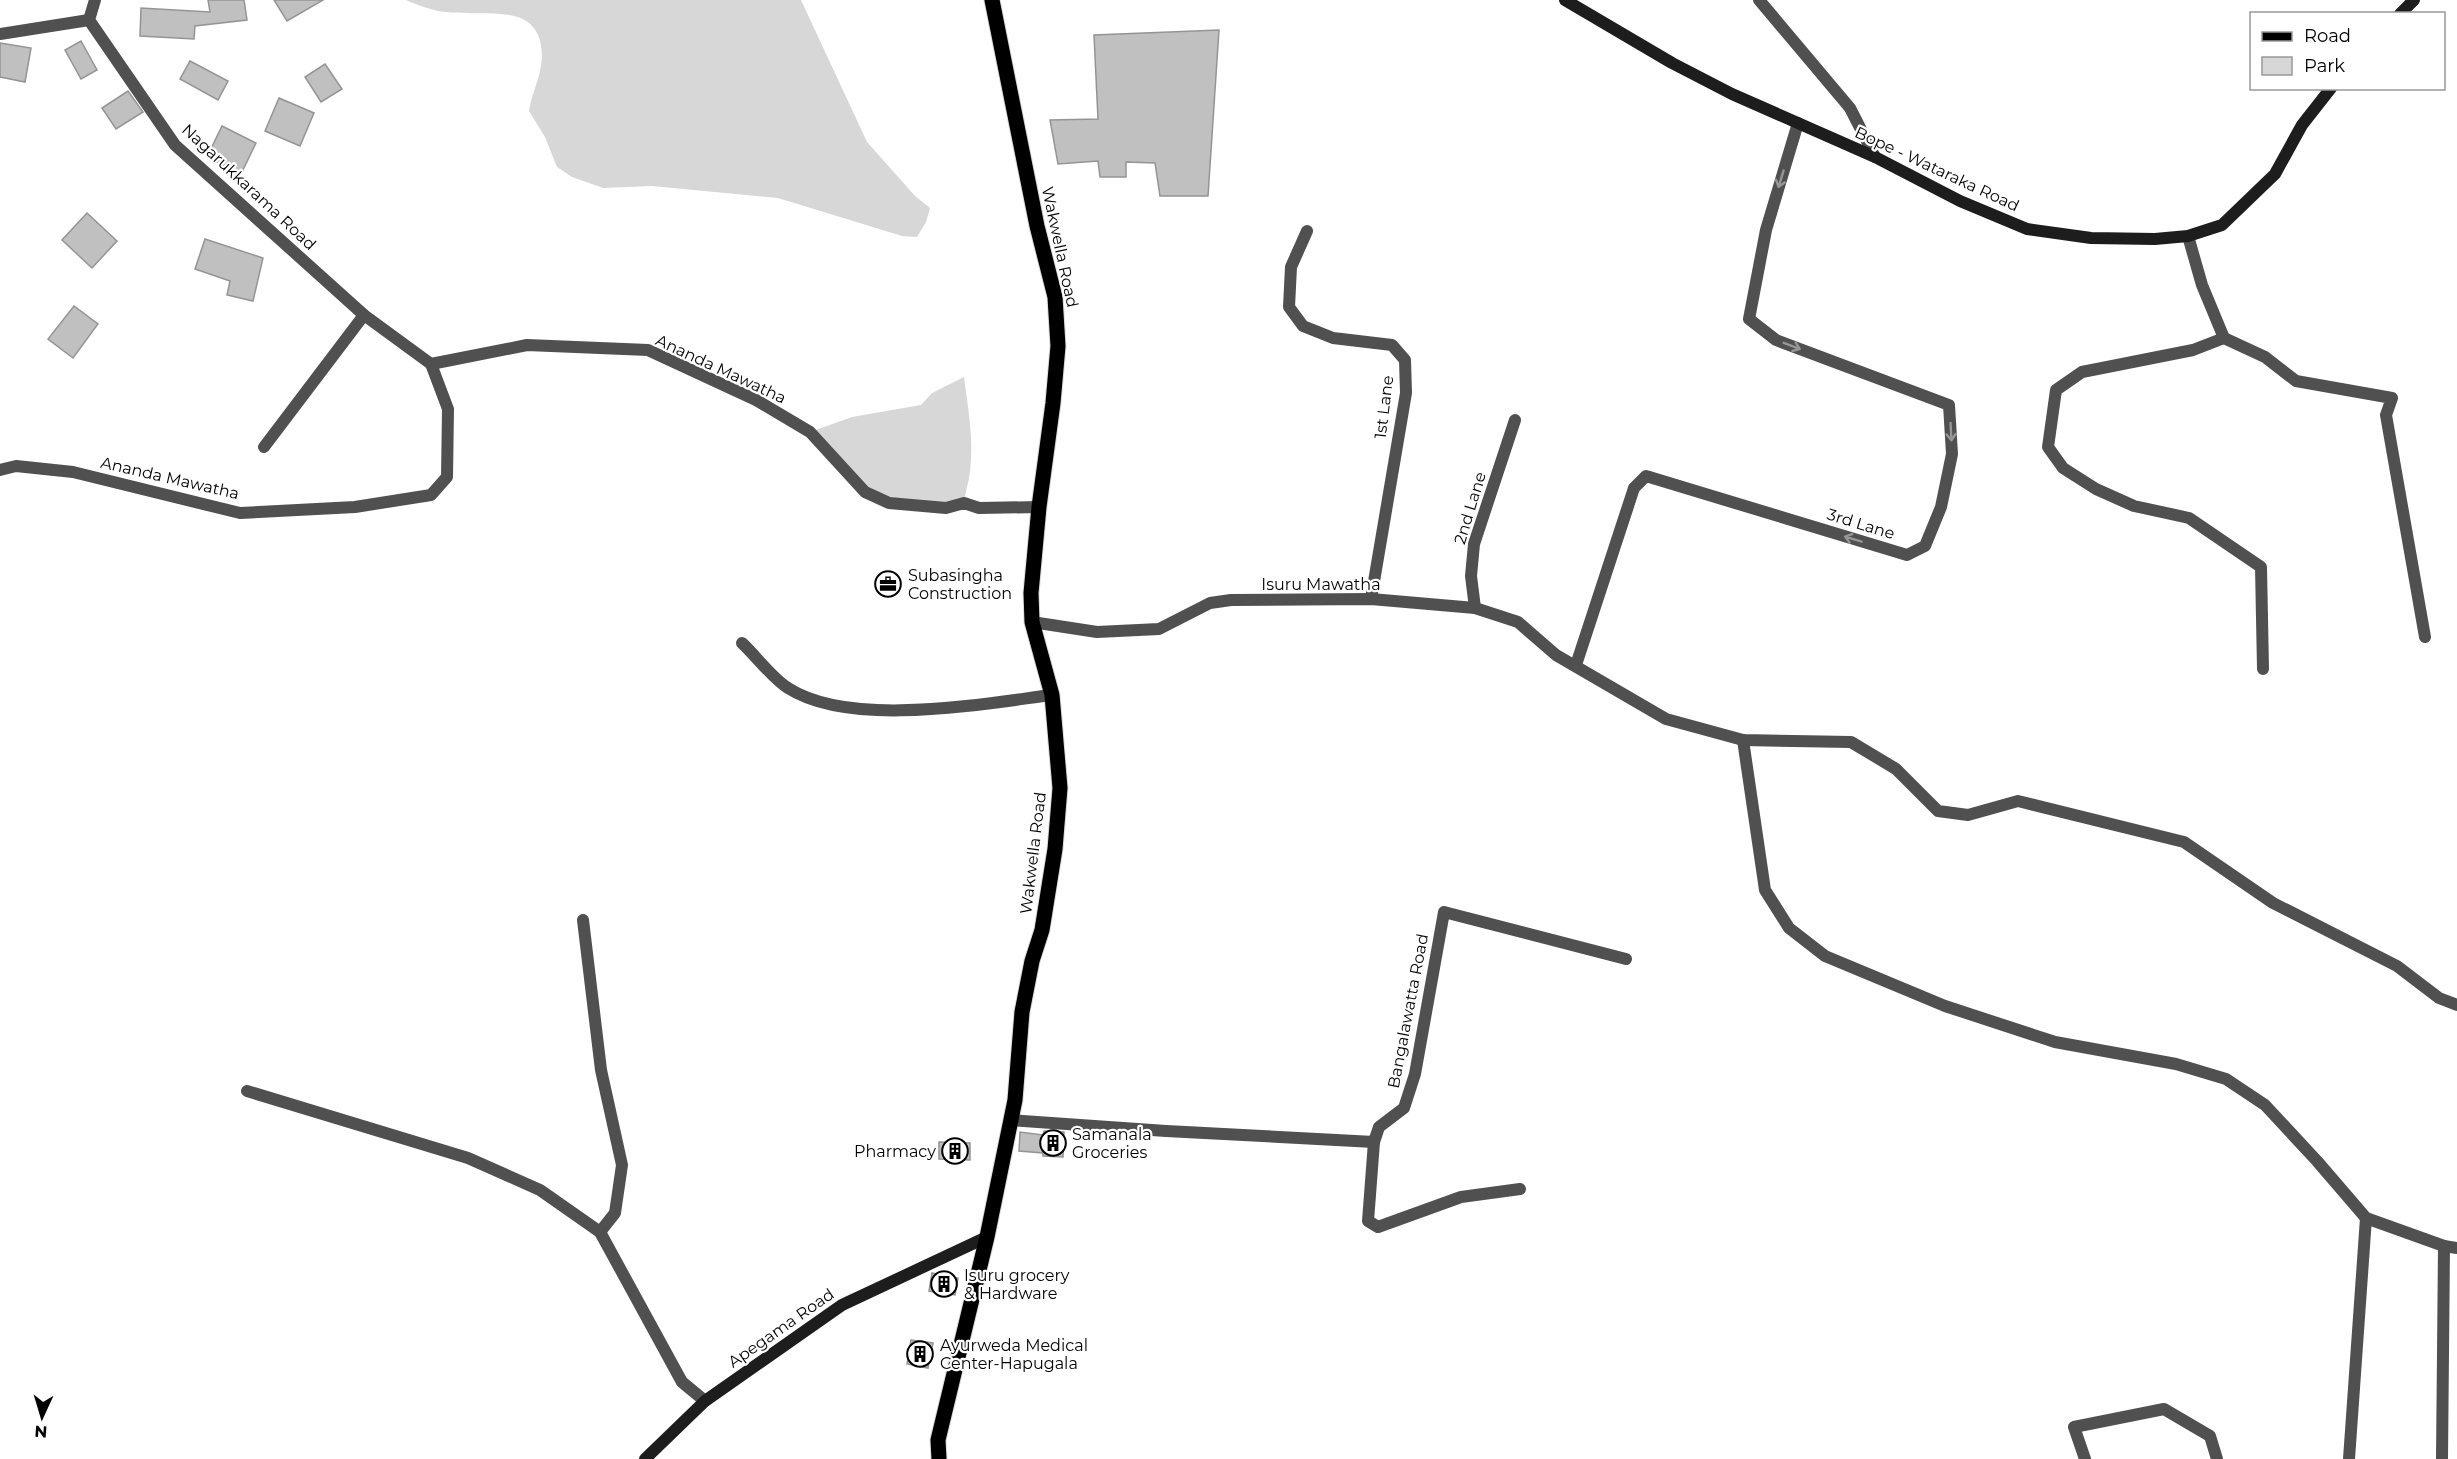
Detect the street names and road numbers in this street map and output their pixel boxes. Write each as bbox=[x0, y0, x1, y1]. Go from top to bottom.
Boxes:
street label: Nagarukkarama Road bbox=[178, 120, 320, 254]
street label: Bope - Wataraka Road bbox=[1852, 123, 2022, 215]
street label: Wakwella Road bbox=[1038, 185, 1082, 309]
street label: Ananda Mawatha bbox=[653, 330, 789, 408]
street label: 1st Lane bbox=[1371, 374, 1397, 440]
street label: Ananda Mawatha bbox=[99, 453, 241, 503]
street label: 2nd Lane bbox=[1450, 470, 1490, 546]
street label: 3rd Lane bbox=[1825, 505, 1897, 543]
street label: Isuru Mawatha bbox=[1261, 575, 1381, 594]
street label: Wakwella Road bbox=[1016, 791, 1050, 915]
street label: Bangalawatta Road bbox=[1384, 932, 1432, 1090]
street label: Apegama Road bbox=[724, 1284, 838, 1372]

